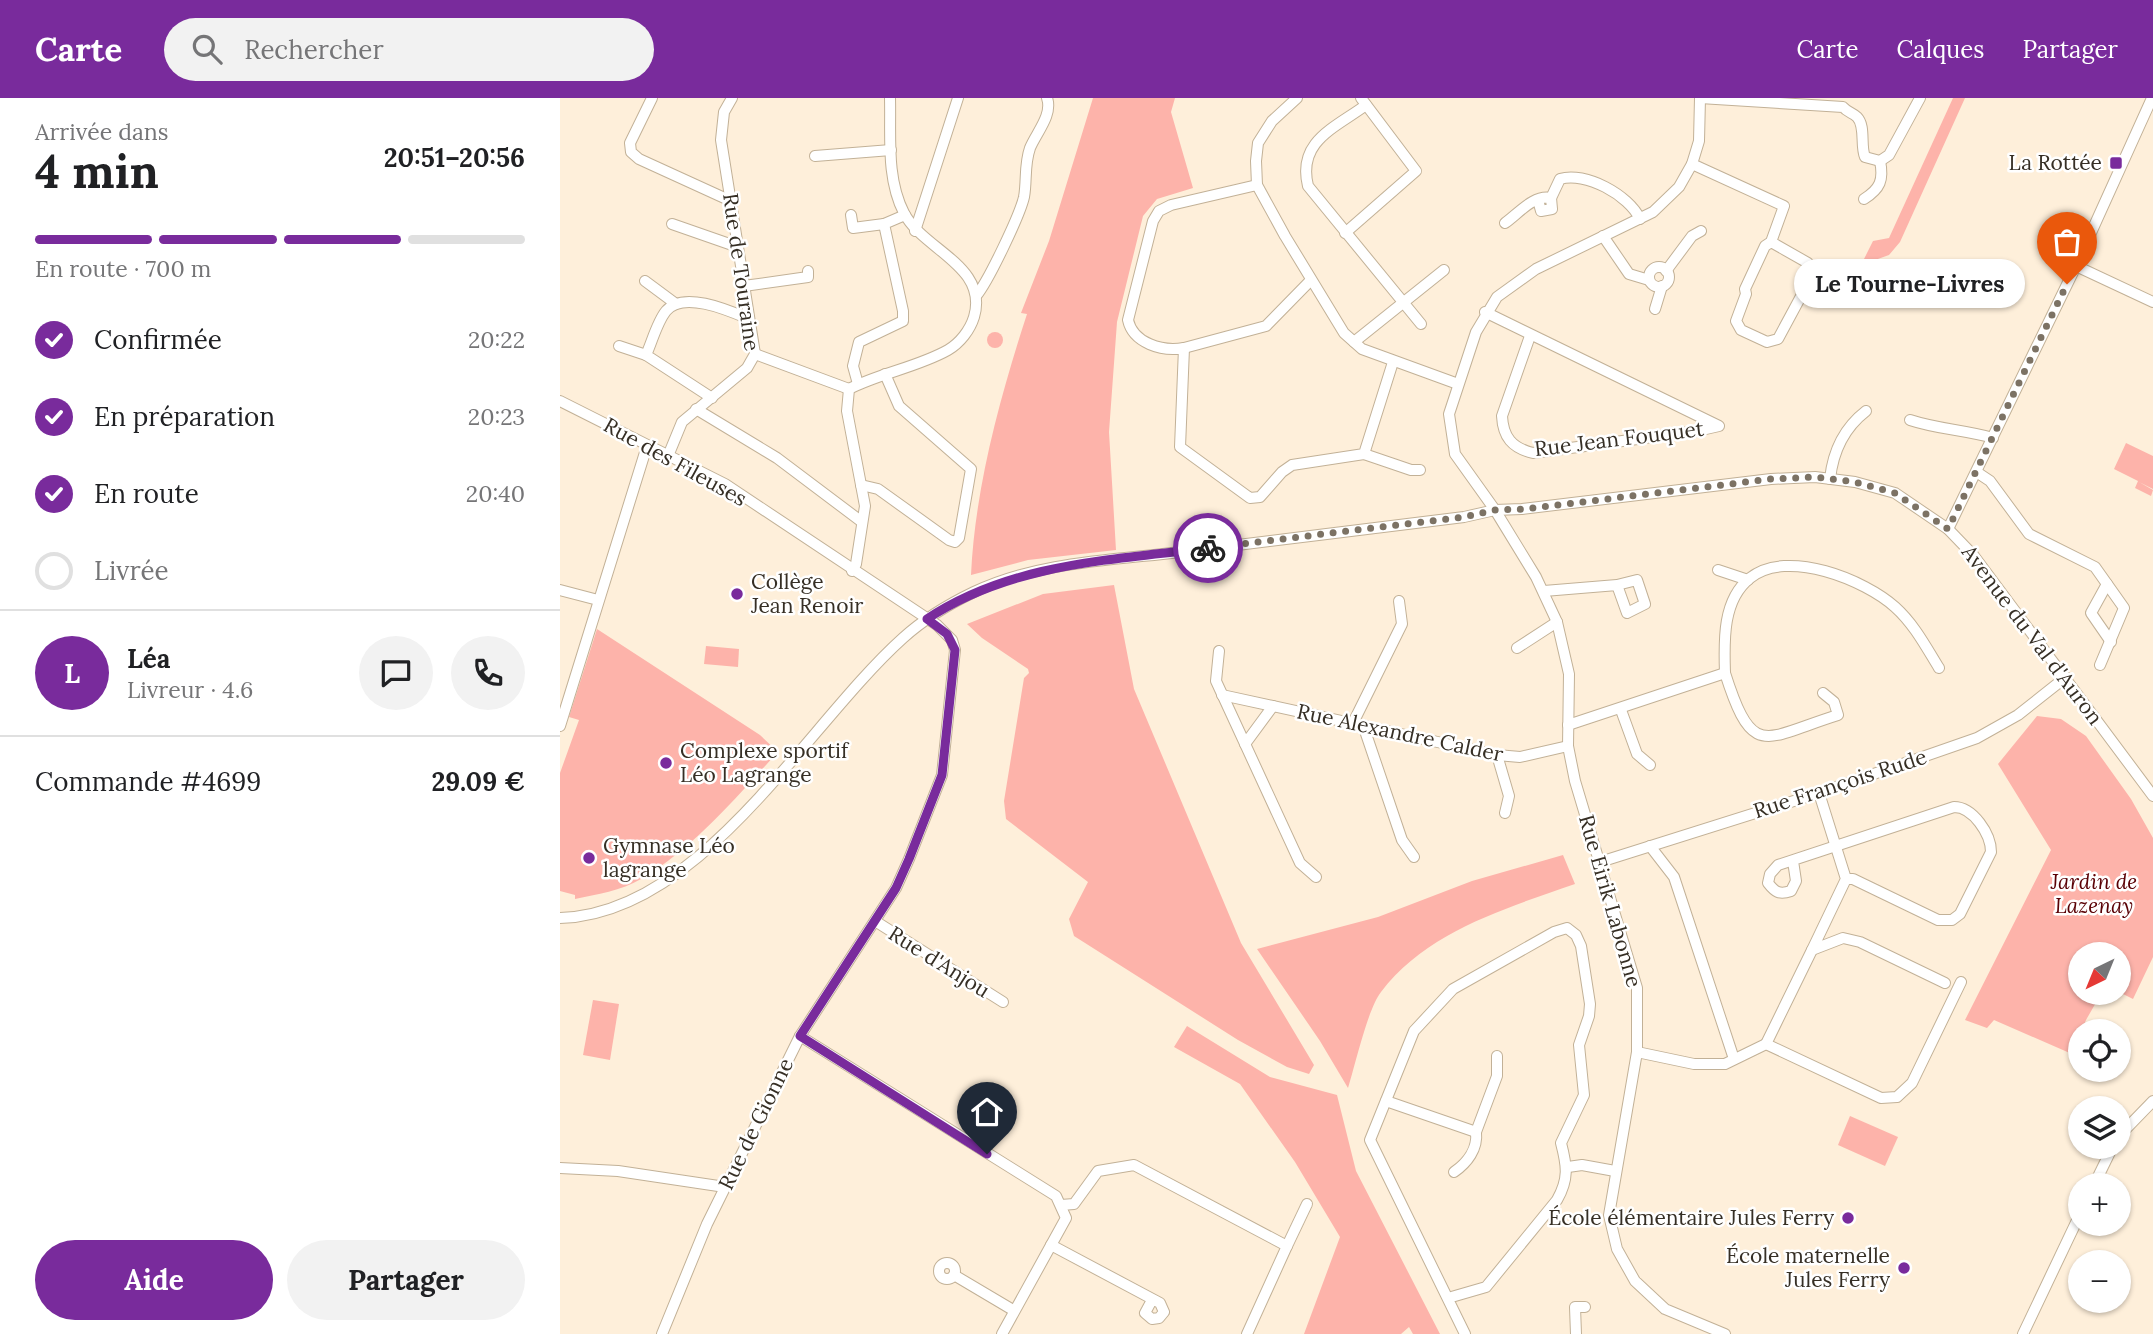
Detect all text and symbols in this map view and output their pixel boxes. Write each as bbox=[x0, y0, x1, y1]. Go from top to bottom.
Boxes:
search box bbox=[164, 18, 654, 81]
text: Carte bbox=[35, 28, 122, 70]
icon: search bbox=[188, 30, 226, 68]
text: Rechercher bbox=[244, 33, 384, 66]
text: Carte bbox=[1796, 34, 1858, 65]
text: Calques bbox=[1896, 34, 1984, 65]
text: Partager bbox=[2022, 34, 2118, 65]
text: Arrivée dans bbox=[35, 117, 168, 146]
text: 20:51–20:56 bbox=[384, 141, 525, 174]
text: 4 min bbox=[35, 142, 159, 201]
place label: La Rottée bbox=[2009, 149, 2102, 176]
marker: La Rottée bbox=[2108, 155, 2124, 171]
street label: Rue de Touraine bbox=[717, 191, 766, 353]
pin bbox=[2037, 212, 2097, 284]
icon: bag bbox=[2048, 223, 2086, 261]
text: En route · 700 m bbox=[35, 254, 211, 283]
callout: Le Tourne-Livres bbox=[1794, 260, 2025, 308]
text: Le Tourne-Livres bbox=[1815, 269, 2004, 298]
icon: check bbox=[35, 321, 73, 359]
text: Confirmée bbox=[94, 323, 222, 356]
text: 20:22 bbox=[468, 325, 525, 354]
icon: check bbox=[35, 398, 73, 436]
text: En préparation bbox=[94, 400, 275, 433]
text: 20:23 bbox=[468, 402, 525, 431]
street label: Rue des Fileuses bbox=[599, 411, 752, 512]
street label: Rue Jean Fouquet bbox=[1533, 415, 1706, 462]
icon: check bbox=[35, 475, 73, 513]
text: En route bbox=[94, 477, 199, 510]
text: 20:40 bbox=[466, 479, 525, 508]
courier bbox=[1173, 513, 1243, 583]
icon: bike bbox=[1189, 529, 1227, 567]
street label: Avenue du Val d'Auron bbox=[1955, 539, 2109, 730]
text: Livrée bbox=[94, 554, 169, 587]
place label: Collège Jean Renoir bbox=[750, 568, 863, 619]
marker: Collège Jean Renoir bbox=[729, 586, 745, 602]
button: chat bbox=[359, 636, 433, 710]
button: phone bbox=[451, 636, 525, 710]
text: Léa bbox=[127, 642, 170, 675]
text: L bbox=[64, 657, 80, 690]
text: Livreur · 4.6 bbox=[127, 675, 253, 704]
street label: Rue Alexandre Calder bbox=[1295, 697, 1506, 768]
place label: Complexe sportif Léo Lagrange bbox=[680, 737, 850, 788]
street label: Rue François Rude bbox=[1750, 743, 1930, 824]
marker: Complexe sportif Léo Lagrange bbox=[658, 755, 674, 771]
text: Commande #4699 bbox=[35, 765, 261, 798]
text: 29.09 € bbox=[432, 765, 525, 798]
street label: Rue Eirik Labonne bbox=[1573, 811, 1648, 990]
place label: Gymnase Léo lagrange bbox=[603, 832, 735, 883]
marker: Gymnase Léo lagrange bbox=[581, 850, 597, 866]
park label: Jardin de Lazenay bbox=[2050, 868, 2137, 919]
street label: Rue d'Anjou bbox=[884, 920, 995, 1003]
north arrow bbox=[2068, 942, 2132, 1004]
map controls bbox=[2068, 942, 2131, 1313]
button: locate bbox=[2068, 1019, 2131, 1082]
street label: Rue de Gionne bbox=[712, 1054, 799, 1194]
pin bbox=[957, 1082, 1017, 1154]
icon: home bbox=[968, 1093, 1006, 1131]
button: layers bbox=[2068, 1096, 2131, 1159]
button: + bbox=[2068, 1173, 2131, 1236]
place label: École élémentaire Jules Ferry bbox=[1548, 1204, 1834, 1231]
marker: École élémentaire Jules Ferry bbox=[1840, 1210, 1856, 1226]
button: Aide bbox=[35, 1240, 273, 1320]
button: Partager bbox=[287, 1240, 525, 1320]
place label: École maternelle Jules Ferry bbox=[1726, 1242, 1890, 1293]
button: − bbox=[2068, 1250, 2131, 1313]
marker: École maternelle Jules Ferry bbox=[1896, 1260, 1912, 1276]

